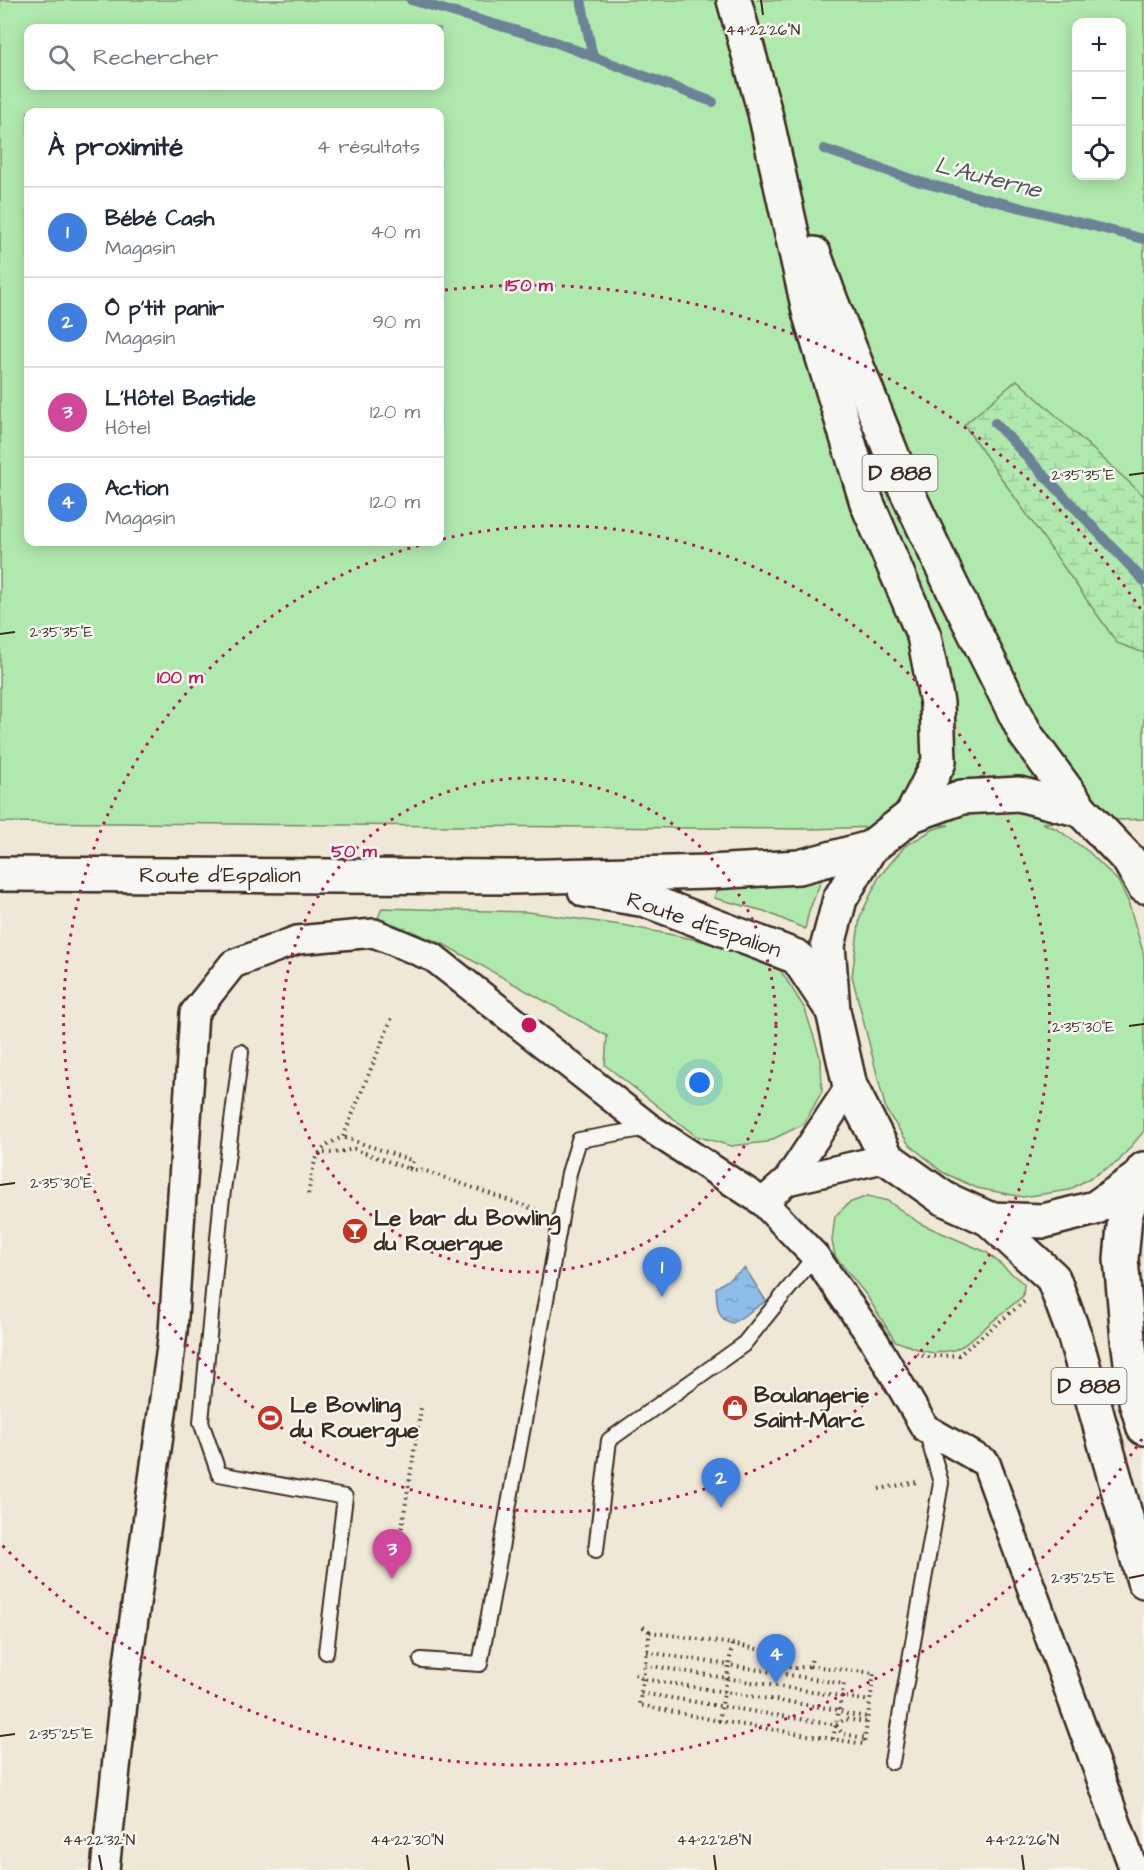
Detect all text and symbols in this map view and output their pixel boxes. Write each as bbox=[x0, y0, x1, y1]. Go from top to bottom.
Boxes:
map controls bbox=[1072, 18, 1126, 180]
button: + bbox=[1072, 18, 1126, 72]
text: 44°22'26"N bbox=[726, 20, 800, 41]
search box bbox=[24, 24, 444, 90]
icon: search bbox=[45, 41, 78, 74]
text: Rechercher bbox=[93, 42, 218, 73]
button: − bbox=[1072, 72, 1126, 126]
button: locate bbox=[1072, 126, 1126, 180]
text: À proximité bbox=[48, 129, 183, 165]
text: 4 résultats bbox=[317, 133, 420, 161]
water label: L'Auterne bbox=[931, 148, 1046, 208]
text: Bébé Cash bbox=[105, 203, 214, 234]
text: 1 bbox=[66, 218, 69, 246]
text: 40 m bbox=[370, 218, 420, 246]
text: Magasin bbox=[105, 234, 175, 262]
text: 150 m bbox=[505, 273, 554, 298]
text: Ô p'tit panir bbox=[105, 293, 224, 324]
text: 2 bbox=[62, 308, 73, 336]
text: 90 m bbox=[372, 308, 420, 336]
text: Magasin bbox=[105, 324, 175, 352]
text: L’Hôtel Bastide bbox=[105, 383, 256, 414]
text: 3 bbox=[62, 398, 73, 426]
text: 120 m bbox=[370, 398, 420, 426]
text: Hôtel bbox=[105, 414, 150, 442]
road number: D 888 bbox=[862, 455, 938, 491]
text: 2°35'35"E bbox=[1051, 465, 1115, 486]
text: Action bbox=[105, 473, 169, 504]
text: 4 bbox=[61, 488, 74, 516]
text: 120 m bbox=[370, 488, 420, 516]
text: Magasin bbox=[105, 504, 175, 532]
text: 2°35'35"E bbox=[29, 622, 93, 643]
text: 100 m bbox=[157, 665, 204, 690]
text: 50 m bbox=[331, 839, 378, 864]
street label: Route d'Espalion bbox=[139, 860, 301, 891]
street label: Route d'Espalion bbox=[623, 884, 785, 966]
centre of rings bbox=[519, 1015, 539, 1035]
text: 2°35'30"E bbox=[1052, 1017, 1114, 1038]
your location bbox=[685, 1068, 714, 1097]
text: 2°35'30"E bbox=[30, 1173, 92, 1194]
place label: Le bar du Bowling du Rouergue bbox=[373, 1203, 561, 1260]
bar icon: Le bar du Bowling du Rouergue bbox=[340, 1216, 370, 1246]
pin: 1 bbox=[642, 1248, 682, 1297]
road number: D 888 bbox=[1052, 1368, 1126, 1404]
place label: Boulangerie Saint-Marc bbox=[753, 1380, 870, 1436]
place label: Le Bowling du Rouergue bbox=[289, 1390, 419, 1447]
shop icon: Boulangerie Saint-Marc bbox=[720, 1393, 750, 1423]
sports icon: Le Bowling du Rouergue bbox=[255, 1403, 285, 1433]
pin: 2 bbox=[702, 1458, 740, 1508]
pin: 3 bbox=[372, 1530, 412, 1579]
text: 2°35'25"E bbox=[1051, 1568, 1115, 1589]
pin: 4 bbox=[756, 1634, 796, 1684]
text: 2°35'25"E bbox=[29, 1724, 93, 1745]
text: 44°22'32"N bbox=[63, 1830, 135, 1851]
text: 44°22'30"N bbox=[370, 1830, 444, 1851]
text: 44°22'28"N bbox=[677, 1830, 751, 1851]
text: 44°22'26"N bbox=[985, 1830, 1059, 1851]

